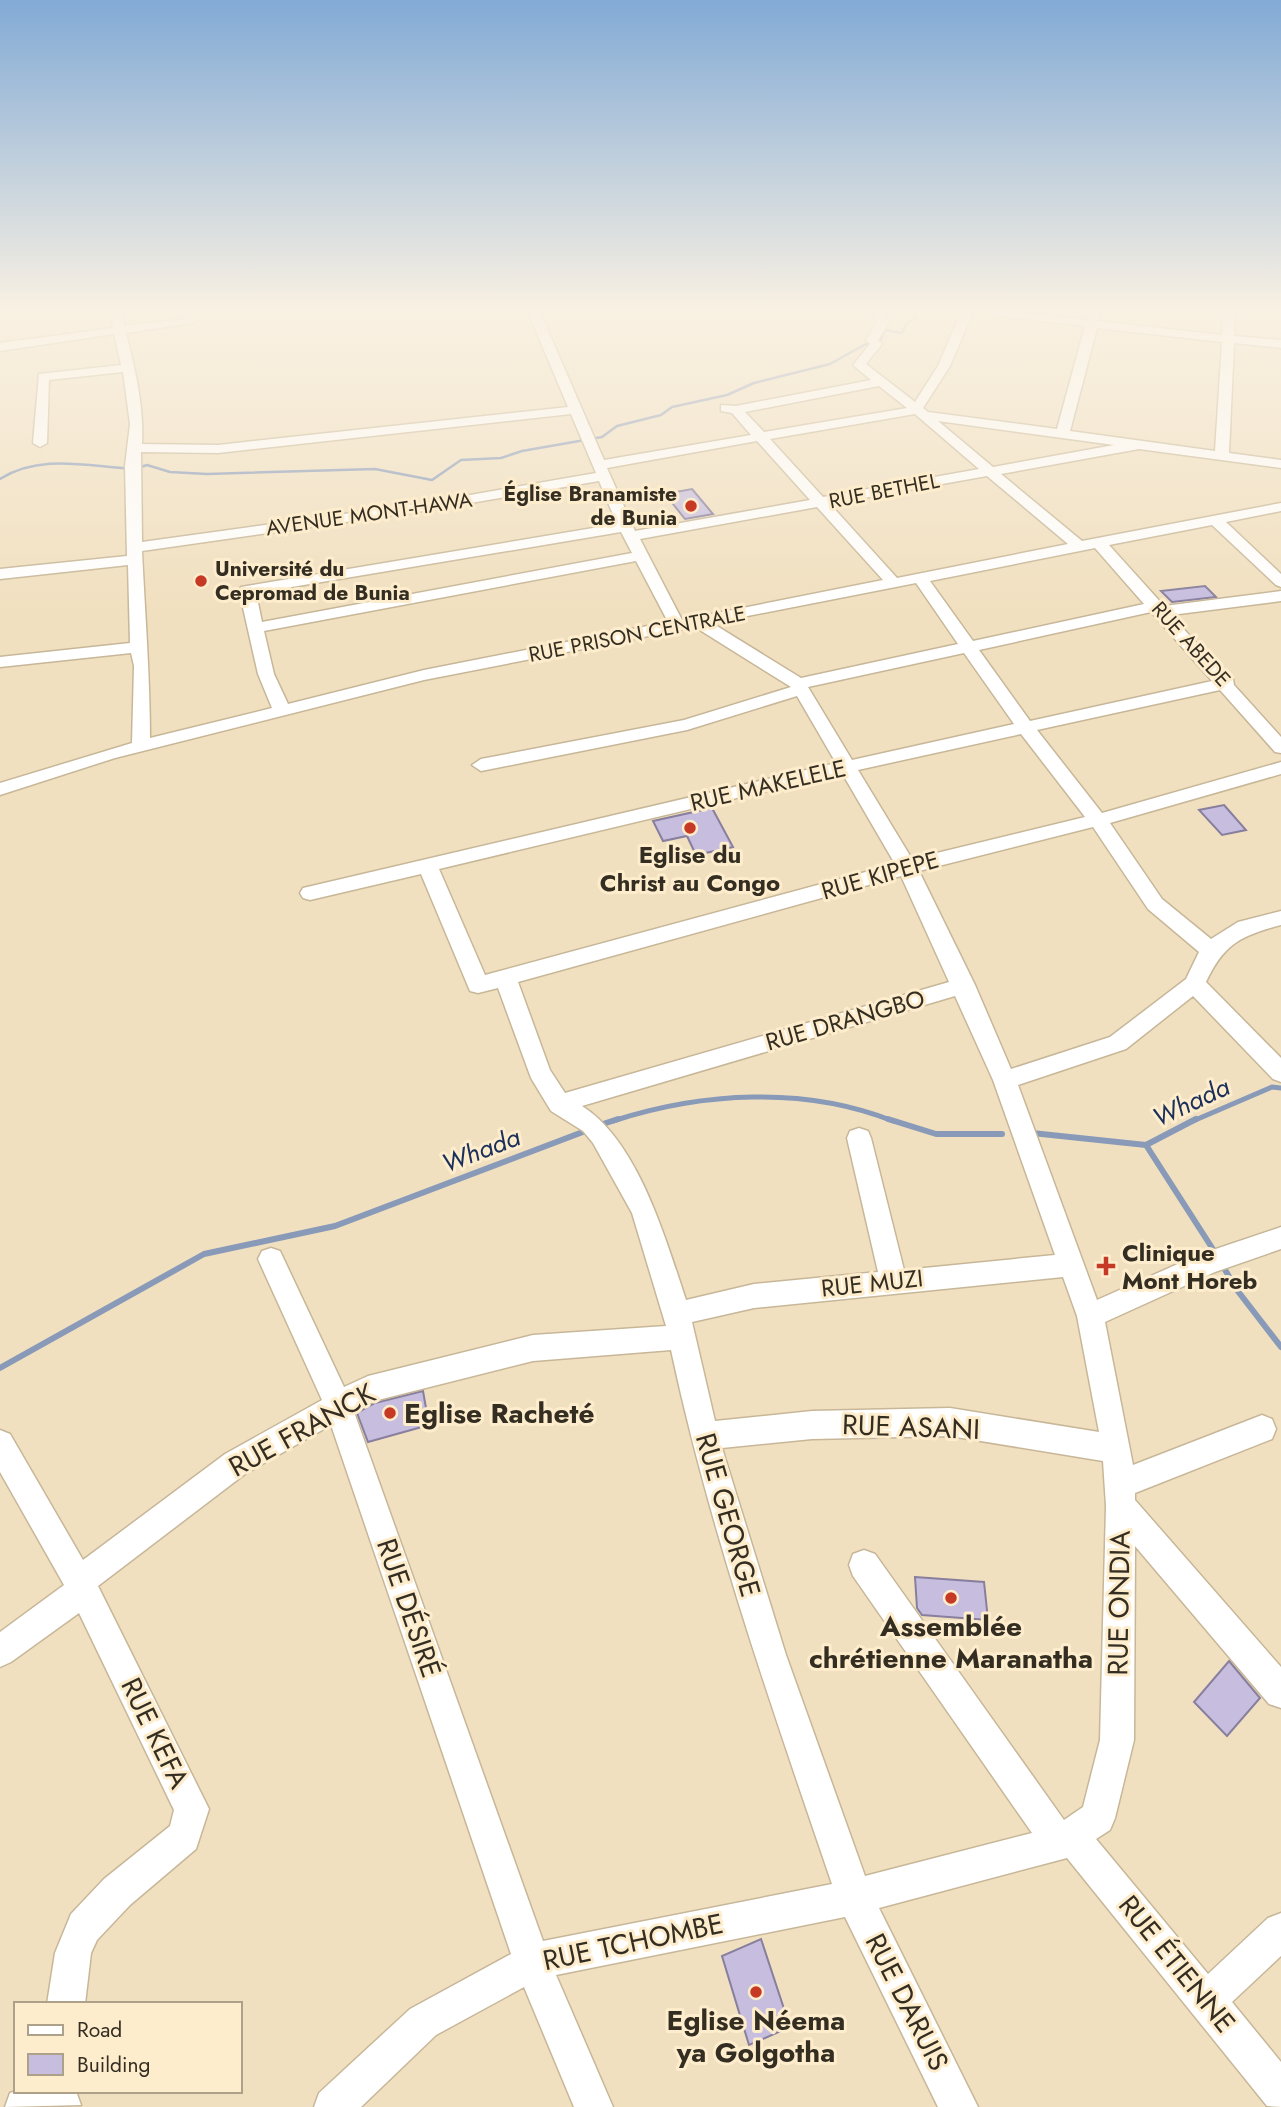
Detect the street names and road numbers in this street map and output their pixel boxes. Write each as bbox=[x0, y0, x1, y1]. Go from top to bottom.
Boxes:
street label: RUE BETHEL bbox=[826, 466, 942, 516]
street label: AVENUE MONT-HAWA bbox=[264, 485, 474, 543]
street label: RUE ABEDE bbox=[1144, 595, 1238, 693]
street label: RUE PRISON CENTRALE bbox=[526, 598, 748, 670]
street label: RUE MAKELELE bbox=[687, 750, 849, 820]
street label: RUE KIPEPE bbox=[817, 841, 943, 909]
street label: RUE DRANGBO bbox=[761, 981, 929, 1059]
street label: RUE MUZI bbox=[819, 1260, 925, 1306]
street label: RUE FRANCK bbox=[221, 1373, 383, 1487]
street label: RUE ASANI bbox=[841, 1404, 981, 1450]
street label: RUE GEORGE bbox=[685, 1428, 771, 1602]
street label: RUE ONDIA bbox=[1097, 1530, 1141, 1676]
street label: RUE DÉSIRÉ bbox=[366, 1533, 452, 1683]
street label: RUE KEFA bbox=[111, 1671, 200, 1796]
street label: RUE ÉTIENNE bbox=[1109, 1886, 1245, 2042]
street label: RUE TCHOMBE bbox=[539, 1903, 727, 1981]
street label: RUE DARUIS bbox=[855, 1926, 959, 2078]

